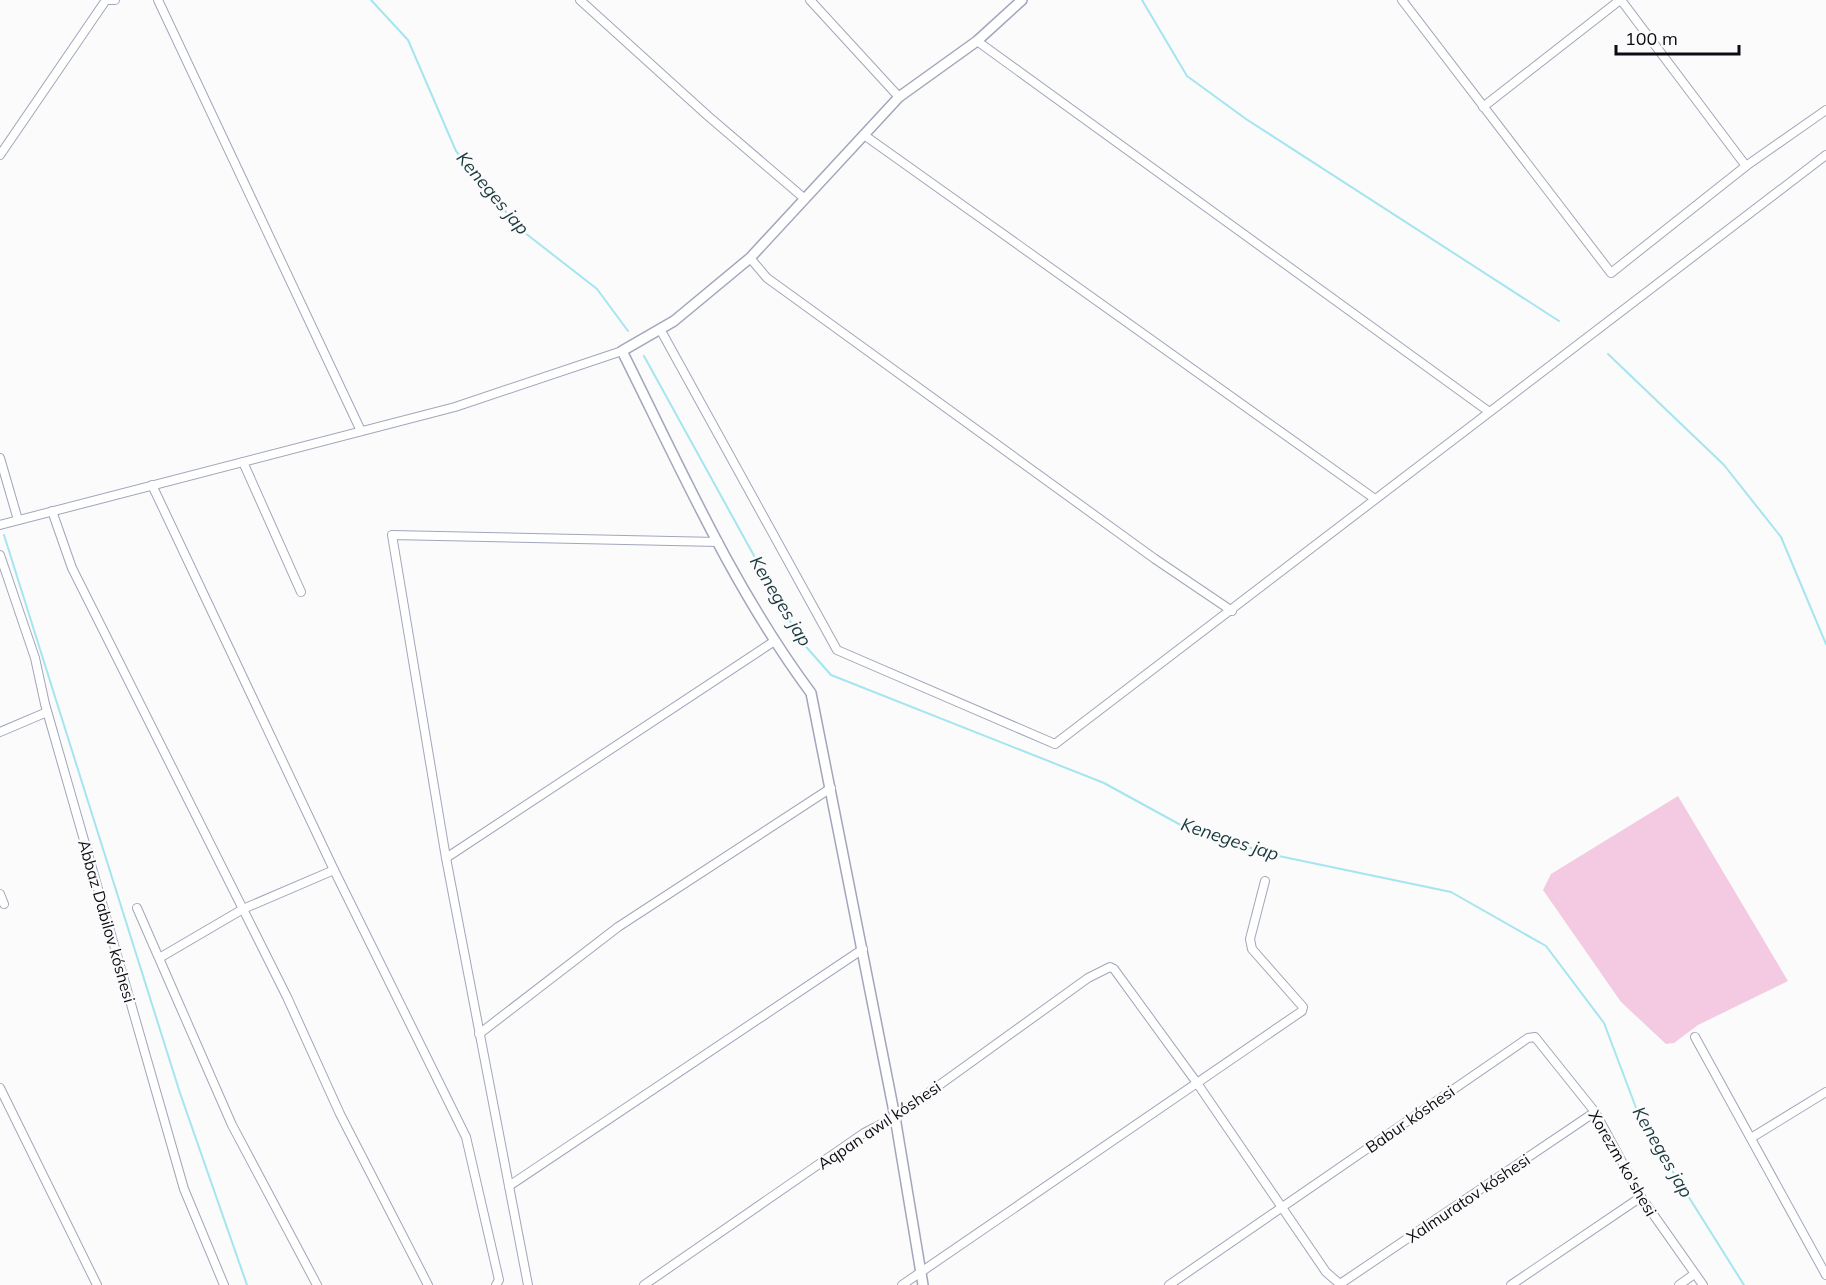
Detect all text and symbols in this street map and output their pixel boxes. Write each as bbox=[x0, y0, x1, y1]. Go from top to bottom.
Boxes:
scale bar bbox=[1616, 18, 1739, 56]
text: 100 m bbox=[1625, 27, 1678, 50]
water label: Keneges jap bbox=[452, 147, 535, 239]
water label: Keneges jap bbox=[745, 552, 817, 651]
water label: Keneges jap bbox=[1178, 812, 1282, 866]
street label: Abbaz Dabilov kóshesi bbox=[74, 837, 140, 1005]
street label: Aqpan awıl kóshesi bbox=[814, 1076, 944, 1174]
street label: Babur kóshesi bbox=[1362, 1081, 1458, 1157]
water label: Keneges jap bbox=[1628, 1102, 1698, 1202]
street label: Xorezm ko'shesi bbox=[1585, 1107, 1661, 1219]
street label: Xalmuratov kóshesi bbox=[1402, 1149, 1534, 1247]

